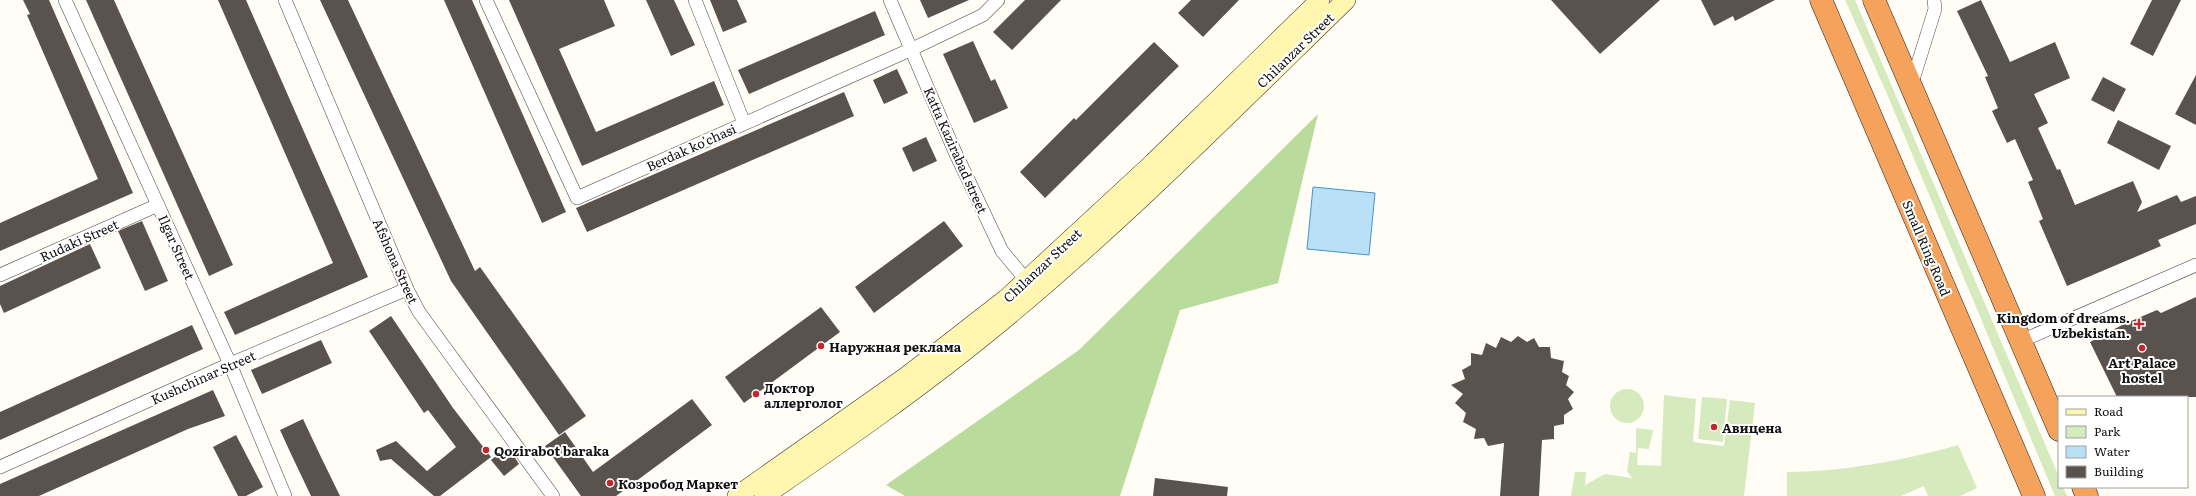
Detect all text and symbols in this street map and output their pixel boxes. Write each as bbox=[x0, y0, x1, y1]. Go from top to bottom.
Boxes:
street label: Chilanzar Street bbox=[1252, 8, 1338, 92]
street label: Katta Kazirabad street bbox=[919, 84, 993, 217]
street label: Berdak ko'chasi bbox=[643, 118, 740, 175]
street label: Small Ring Road bbox=[1898, 197, 1956, 299]
street label: Ilgar Street bbox=[154, 211, 200, 283]
street label: Rudaki Street bbox=[37, 214, 122, 266]
street label: Afshona Street bbox=[369, 215, 424, 307]
street label: Chilanzar Street bbox=[999, 223, 1086, 306]
place label: Kingdom of dreams. Uzbekistan. bbox=[1996, 308, 2130, 342]
marker: Kingdom of dreams. Uzbekistan. bbox=[2133, 318, 2145, 330]
place label: Наружная реклама bbox=[829, 337, 962, 356]
marker: Наружная реклама bbox=[816, 341, 826, 351]
marker: Art Palace hostel bbox=[2137, 343, 2147, 353]
street label: Kushchinar Street bbox=[148, 345, 259, 409]
place label: Art Palace hostel bbox=[2108, 353, 2176, 387]
place label: Доктор аллерголог bbox=[764, 378, 843, 412]
marker: Доктор аллерголог bbox=[751, 389, 761, 399]
legend bbox=[2058, 396, 2188, 488]
text: Road bbox=[2094, 402, 2124, 420]
place label: Авицена bbox=[1722, 418, 1782, 437]
marker: Авицена bbox=[1709, 422, 1719, 432]
text: Park bbox=[2094, 422, 2121, 440]
place label: Qozirabot baraka bbox=[494, 441, 610, 460]
text: Water bbox=[2094, 442, 2130, 460]
marker: Qozirabot baraka bbox=[481, 445, 491, 455]
text: Building bbox=[2094, 462, 2144, 480]
place label: Козробод Маркет bbox=[618, 474, 738, 493]
marker: Козробод Маркет bbox=[605, 478, 615, 488]

